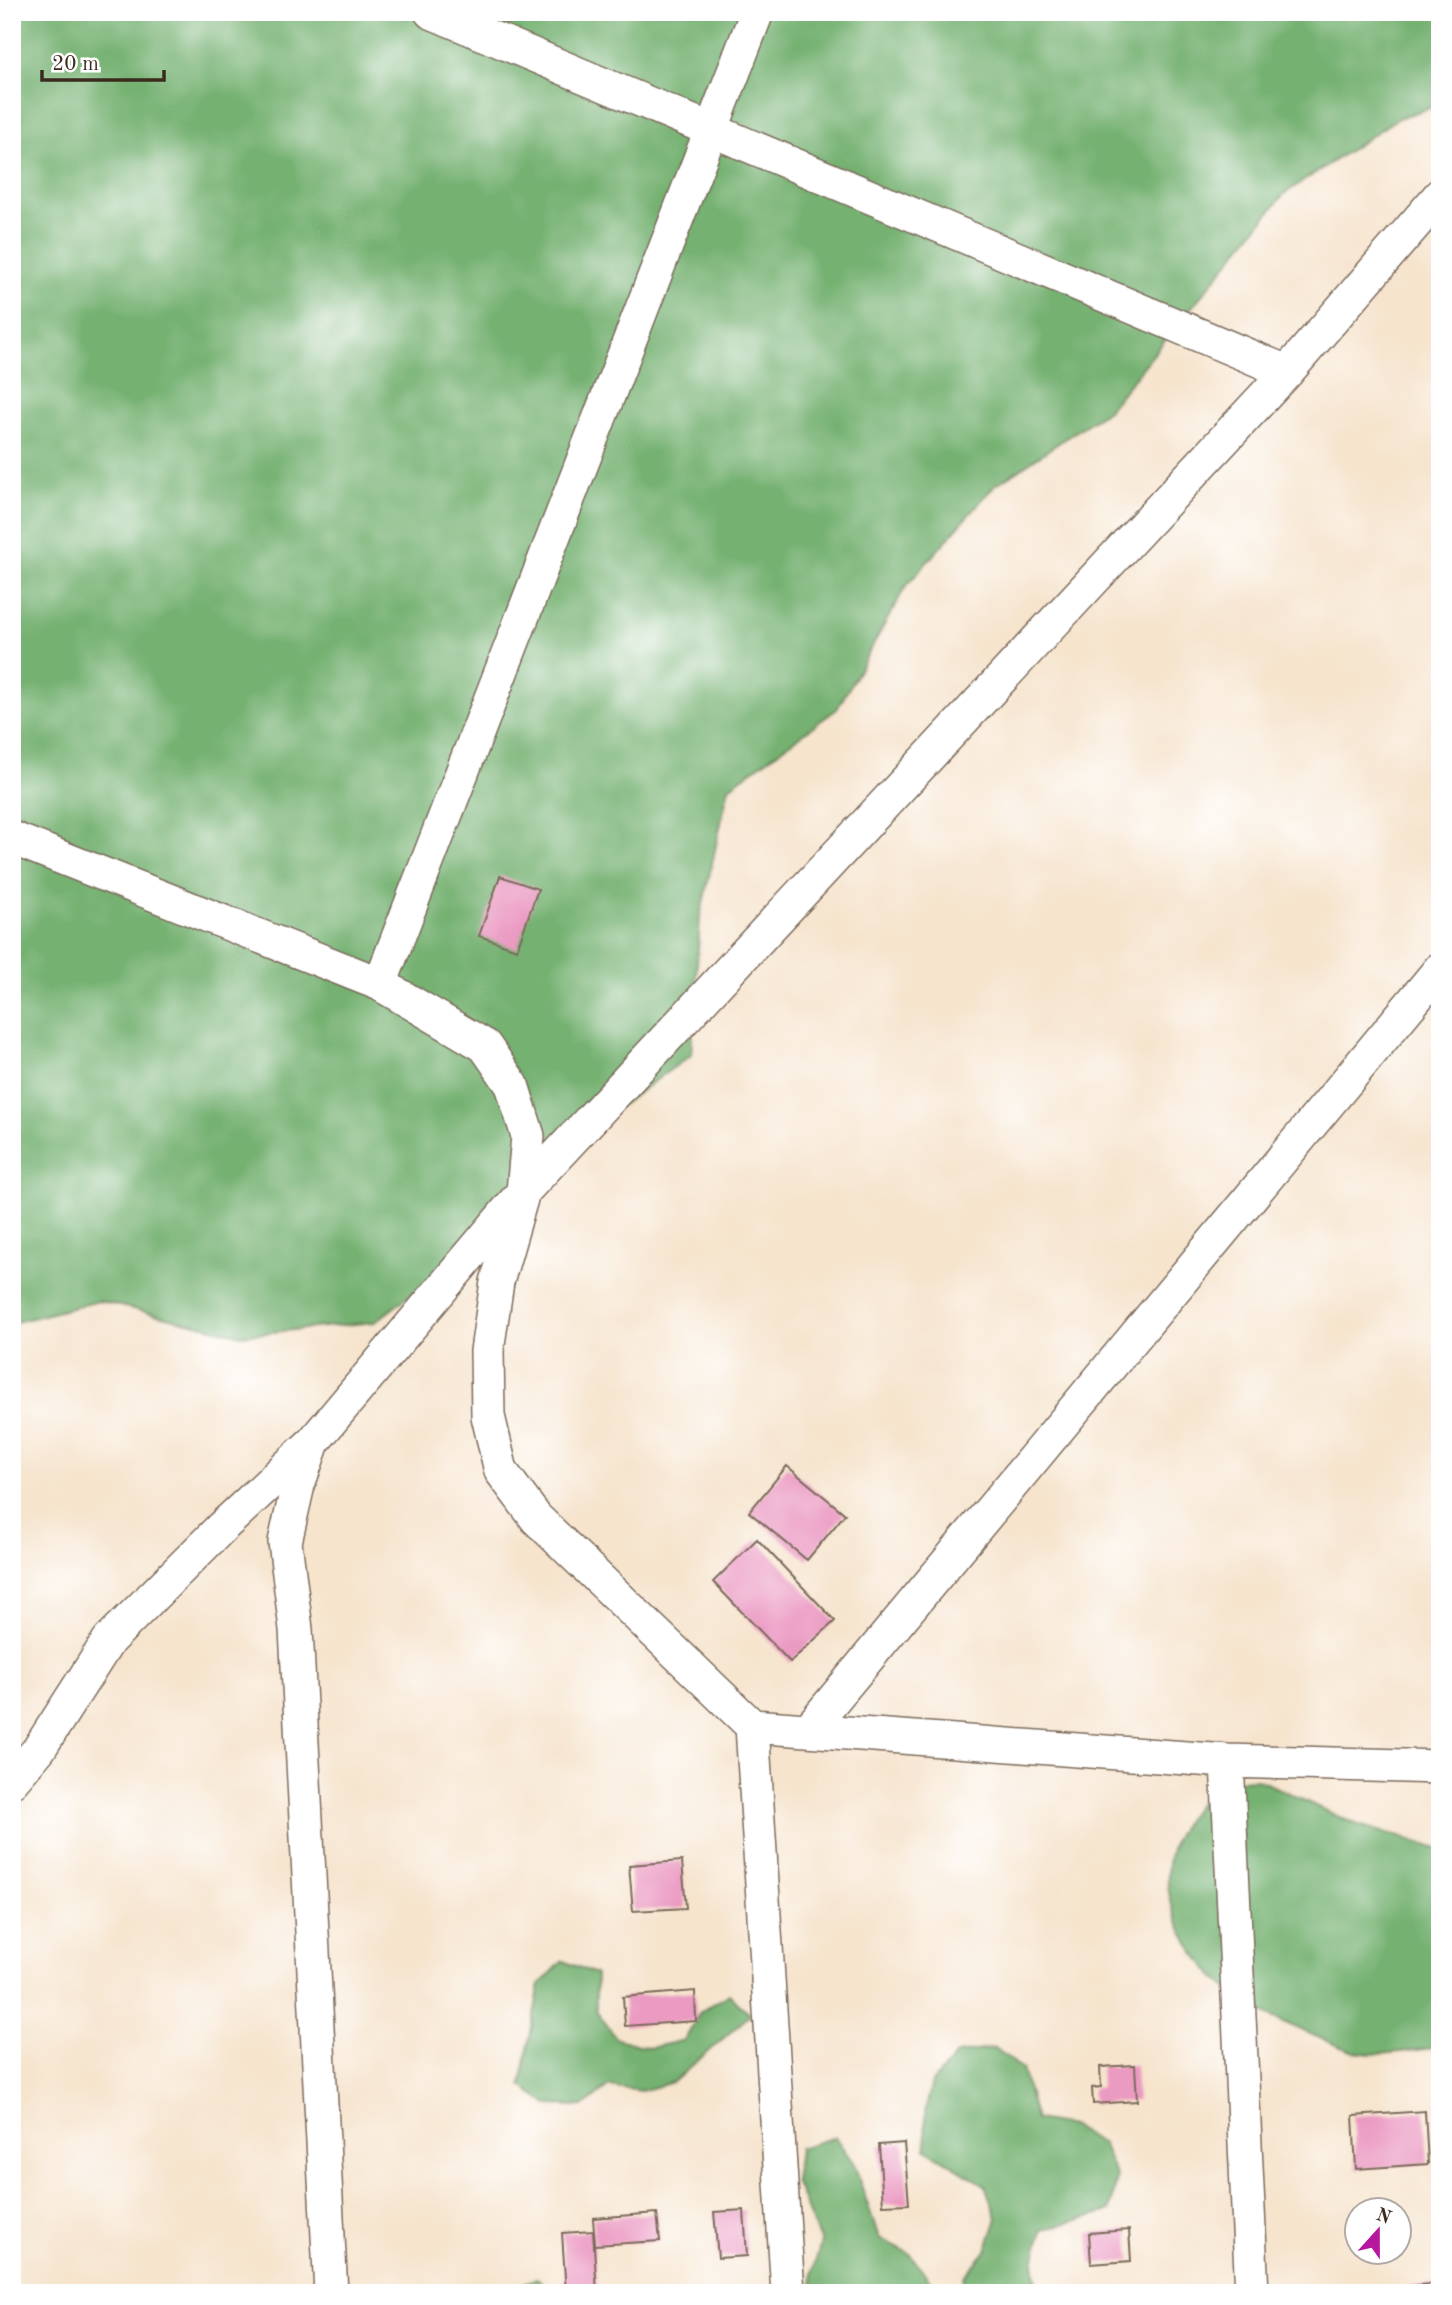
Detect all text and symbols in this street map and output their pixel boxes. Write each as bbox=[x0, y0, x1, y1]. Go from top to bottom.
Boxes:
scale bar bbox=[42, 38, 164, 82]
text: 20 m bbox=[52, 54, 99, 75]
north arrow bbox=[1344, 2196, 1414, 2266]
text: N bbox=[1373, 2206, 1394, 2229]

